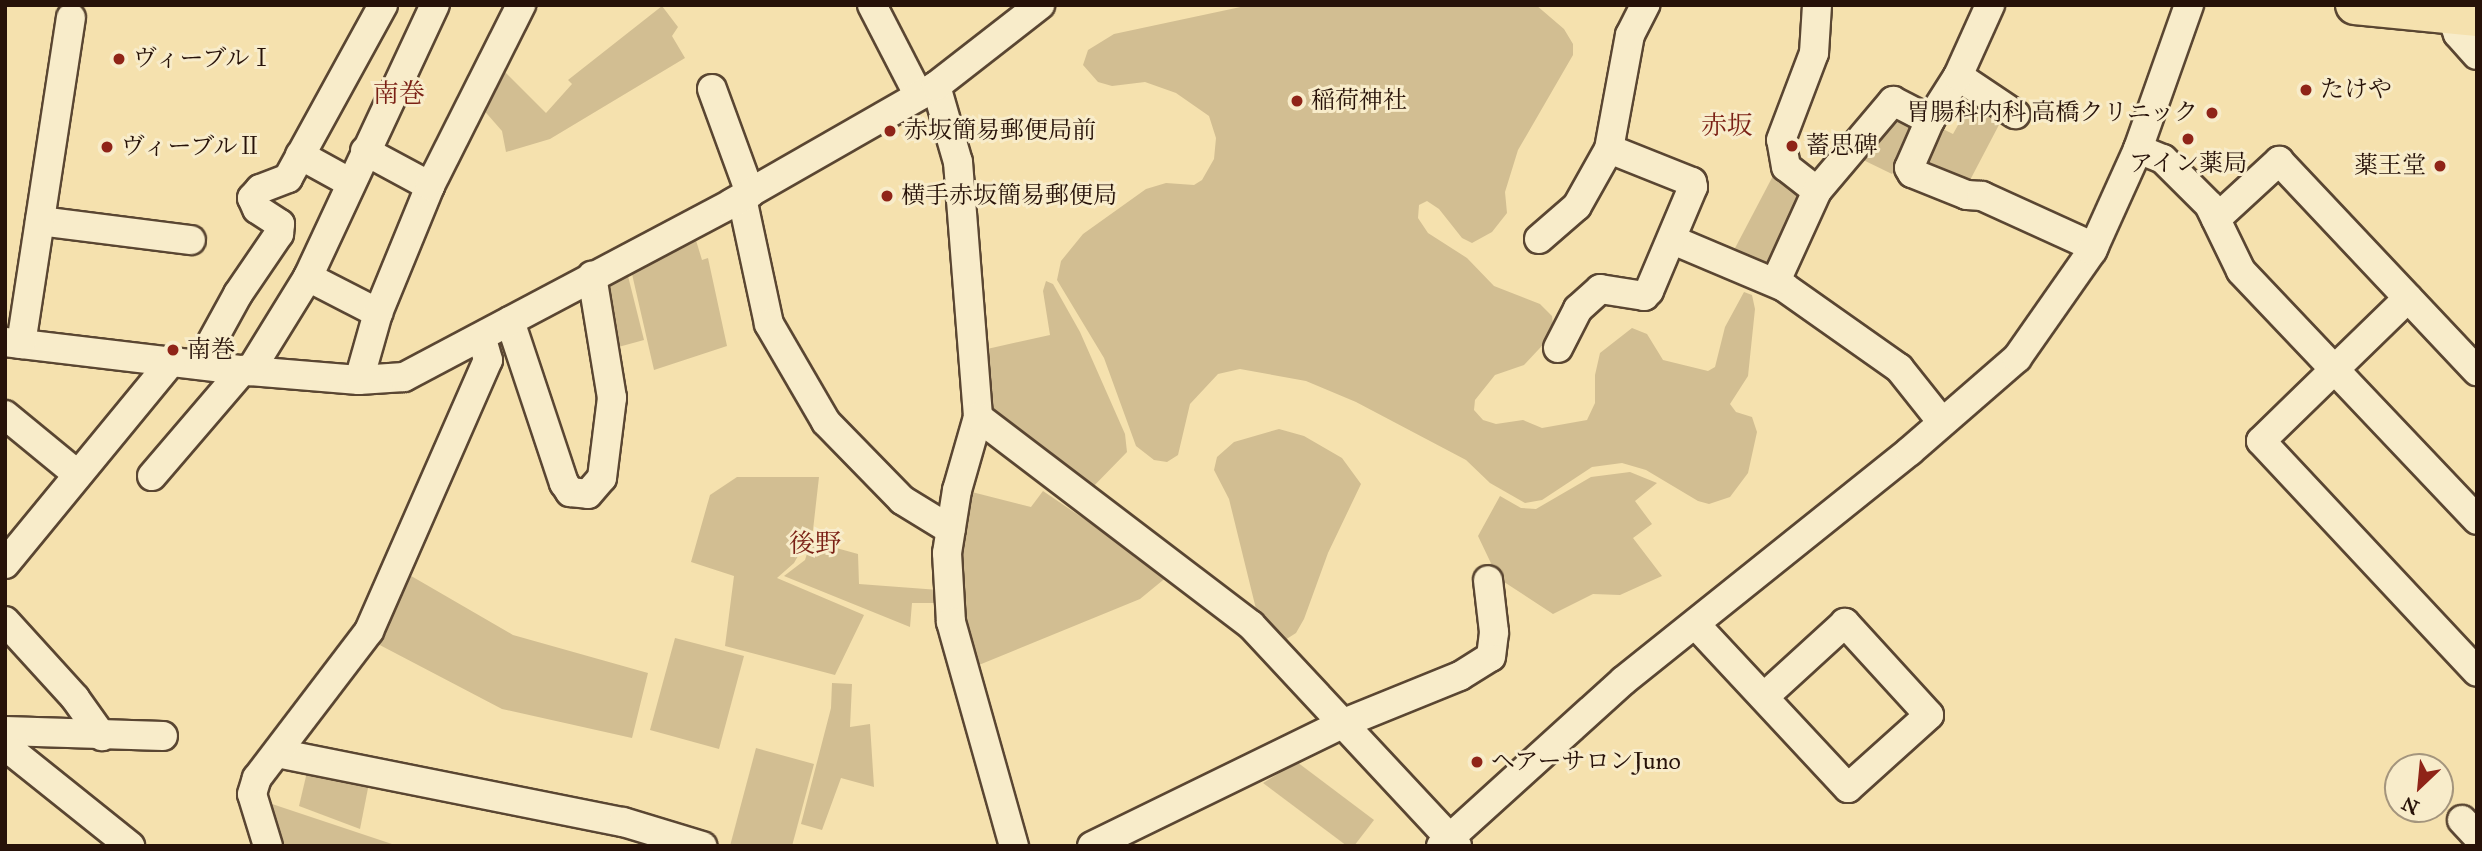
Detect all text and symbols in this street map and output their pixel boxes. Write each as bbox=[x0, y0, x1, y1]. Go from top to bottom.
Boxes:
place label: ヴィーブルⅠ bbox=[133, 45, 277, 73]
marker: ヴィーブルⅠ bbox=[111, 51, 127, 67]
place label: たけや bbox=[2320, 76, 2392, 104]
district label: 南巻 bbox=[373, 78, 425, 110]
marker: たけや bbox=[2298, 82, 2314, 98]
place label: 稲荷神社 bbox=[1311, 87, 1407, 115]
marker: 稲荷神社 bbox=[1289, 93, 1305, 109]
place label: 胃腸科内科 高橋クリニック bbox=[1905, 99, 2198, 127]
marker: 胃腸科内科 高橋クリニック bbox=[2204, 105, 2220, 121]
district label: 赤坂 bbox=[1701, 110, 1753, 142]
place label: 赤坂簡易郵便局前 bbox=[904, 117, 1096, 145]
marker: 赤坂簡易郵便局前 bbox=[882, 123, 898, 139]
marker: アイン薬局 bbox=[2180, 131, 2196, 147]
place label: 蓄思碑 bbox=[1806, 132, 1878, 160]
place label: ヴィーブルⅡ bbox=[121, 133, 265, 161]
marker: 蓄思碑 bbox=[1784, 138, 1800, 154]
marker: ヴィーブルⅡ bbox=[99, 139, 115, 155]
place label: アイン薬局 bbox=[2128, 150, 2248, 178]
place label: 薬王堂 bbox=[2354, 152, 2426, 180]
marker: 薬王堂 bbox=[2432, 158, 2448, 174]
place label: 横手赤坂簡易郵便局 bbox=[901, 182, 1117, 210]
marker: 横手赤坂簡易郵便局 bbox=[879, 188, 895, 204]
place label: 南巻 bbox=[187, 336, 235, 364]
marker: 南巻 bbox=[165, 342, 181, 358]
district label: 後野 bbox=[789, 528, 841, 560]
place label: ヘアーサロンJuno bbox=[1491, 748, 1682, 776]
north arrow bbox=[2384, 753, 2454, 823]
marker: ヘアーサロンJuno bbox=[1469, 754, 1485, 770]
text: N bbox=[2398, 792, 2423, 819]

